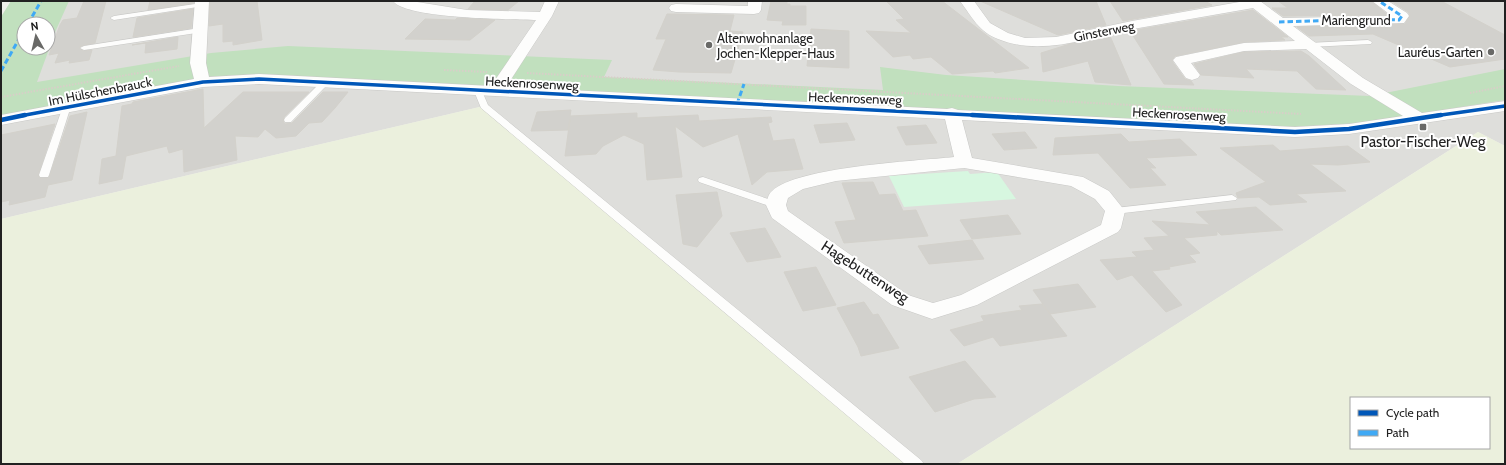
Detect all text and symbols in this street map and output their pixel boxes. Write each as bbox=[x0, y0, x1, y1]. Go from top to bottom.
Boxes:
street label: Mariengrund bbox=[1321, 12, 1391, 28]
north arrow bbox=[16, 16, 56, 56]
street label: Ginsterweg bbox=[1072, 17, 1136, 45]
text: N bbox=[30, 19, 39, 34]
place label: Altenwohnanlage Jochen-Klepper-Haus bbox=[716, 30, 835, 61]
marker: Altenwohnanlage Jochen-Klepper-Haus bbox=[704, 40, 714, 50]
place label: Lauréus-Garten bbox=[1398, 44, 1483, 60]
marker: Lauréus-Garten bbox=[1486, 47, 1496, 57]
street label: Im Hülschenbrauck bbox=[47, 73, 153, 109]
street label: Heckenrosenweg bbox=[485, 73, 580, 93]
street label: Heckenrosenweg bbox=[808, 88, 903, 108]
street label: Heckenrosenweg bbox=[1132, 104, 1227, 124]
marker: Pastor-Fischer-Weg bbox=[1418, 122, 1428, 132]
place label: Pastor-Fischer-Weg bbox=[1361, 133, 1486, 151]
street label: Hagebuttenweg bbox=[818, 237, 913, 307]
legend bbox=[1350, 397, 1490, 449]
text: Cycle path bbox=[1386, 405, 1439, 420]
text: Path bbox=[1386, 425, 1409, 440]

